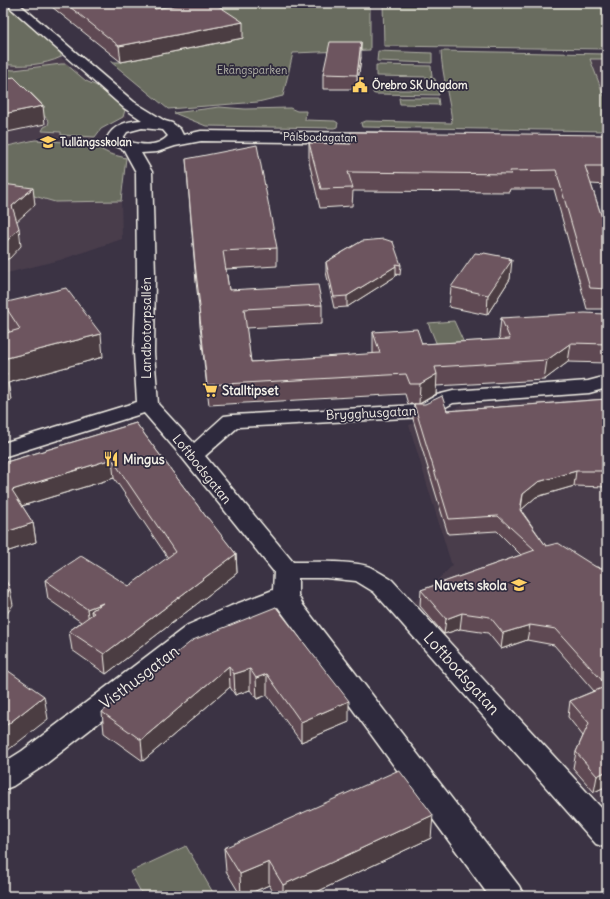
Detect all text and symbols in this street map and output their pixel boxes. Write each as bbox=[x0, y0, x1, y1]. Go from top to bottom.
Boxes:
park label: Ekängsparken bbox=[217, 63, 287, 77]
public building icon: Örebro SK Ungdom bbox=[351, 76, 369, 94]
place label: Örebro SK Ungdom bbox=[372, 77, 468, 93]
street label: Pålsbodagatan bbox=[283, 129, 357, 145]
school or university icon: Tullängsskolan bbox=[39, 133, 57, 151]
place label: Tullängsskolan bbox=[60, 135, 133, 150]
street label: Landbotorpsallén bbox=[138, 277, 155, 379]
supermarket icon: Stalltipset bbox=[201, 381, 219, 399]
place label: Stalltipset bbox=[222, 382, 279, 399]
street label: Brygghusgatan bbox=[325, 402, 417, 424]
street label: Loftbodsgatan bbox=[169, 431, 236, 508]
restaurant icon: Mingus bbox=[102, 450, 120, 468]
place label: Mingus bbox=[123, 451, 165, 468]
school or university icon: Navets skola bbox=[510, 576, 528, 594]
place label: Navets skola bbox=[434, 577, 508, 594]
street label: Loftbodsgatan bbox=[420, 628, 504, 718]
street label: Visthusgatan bbox=[95, 641, 183, 713]

